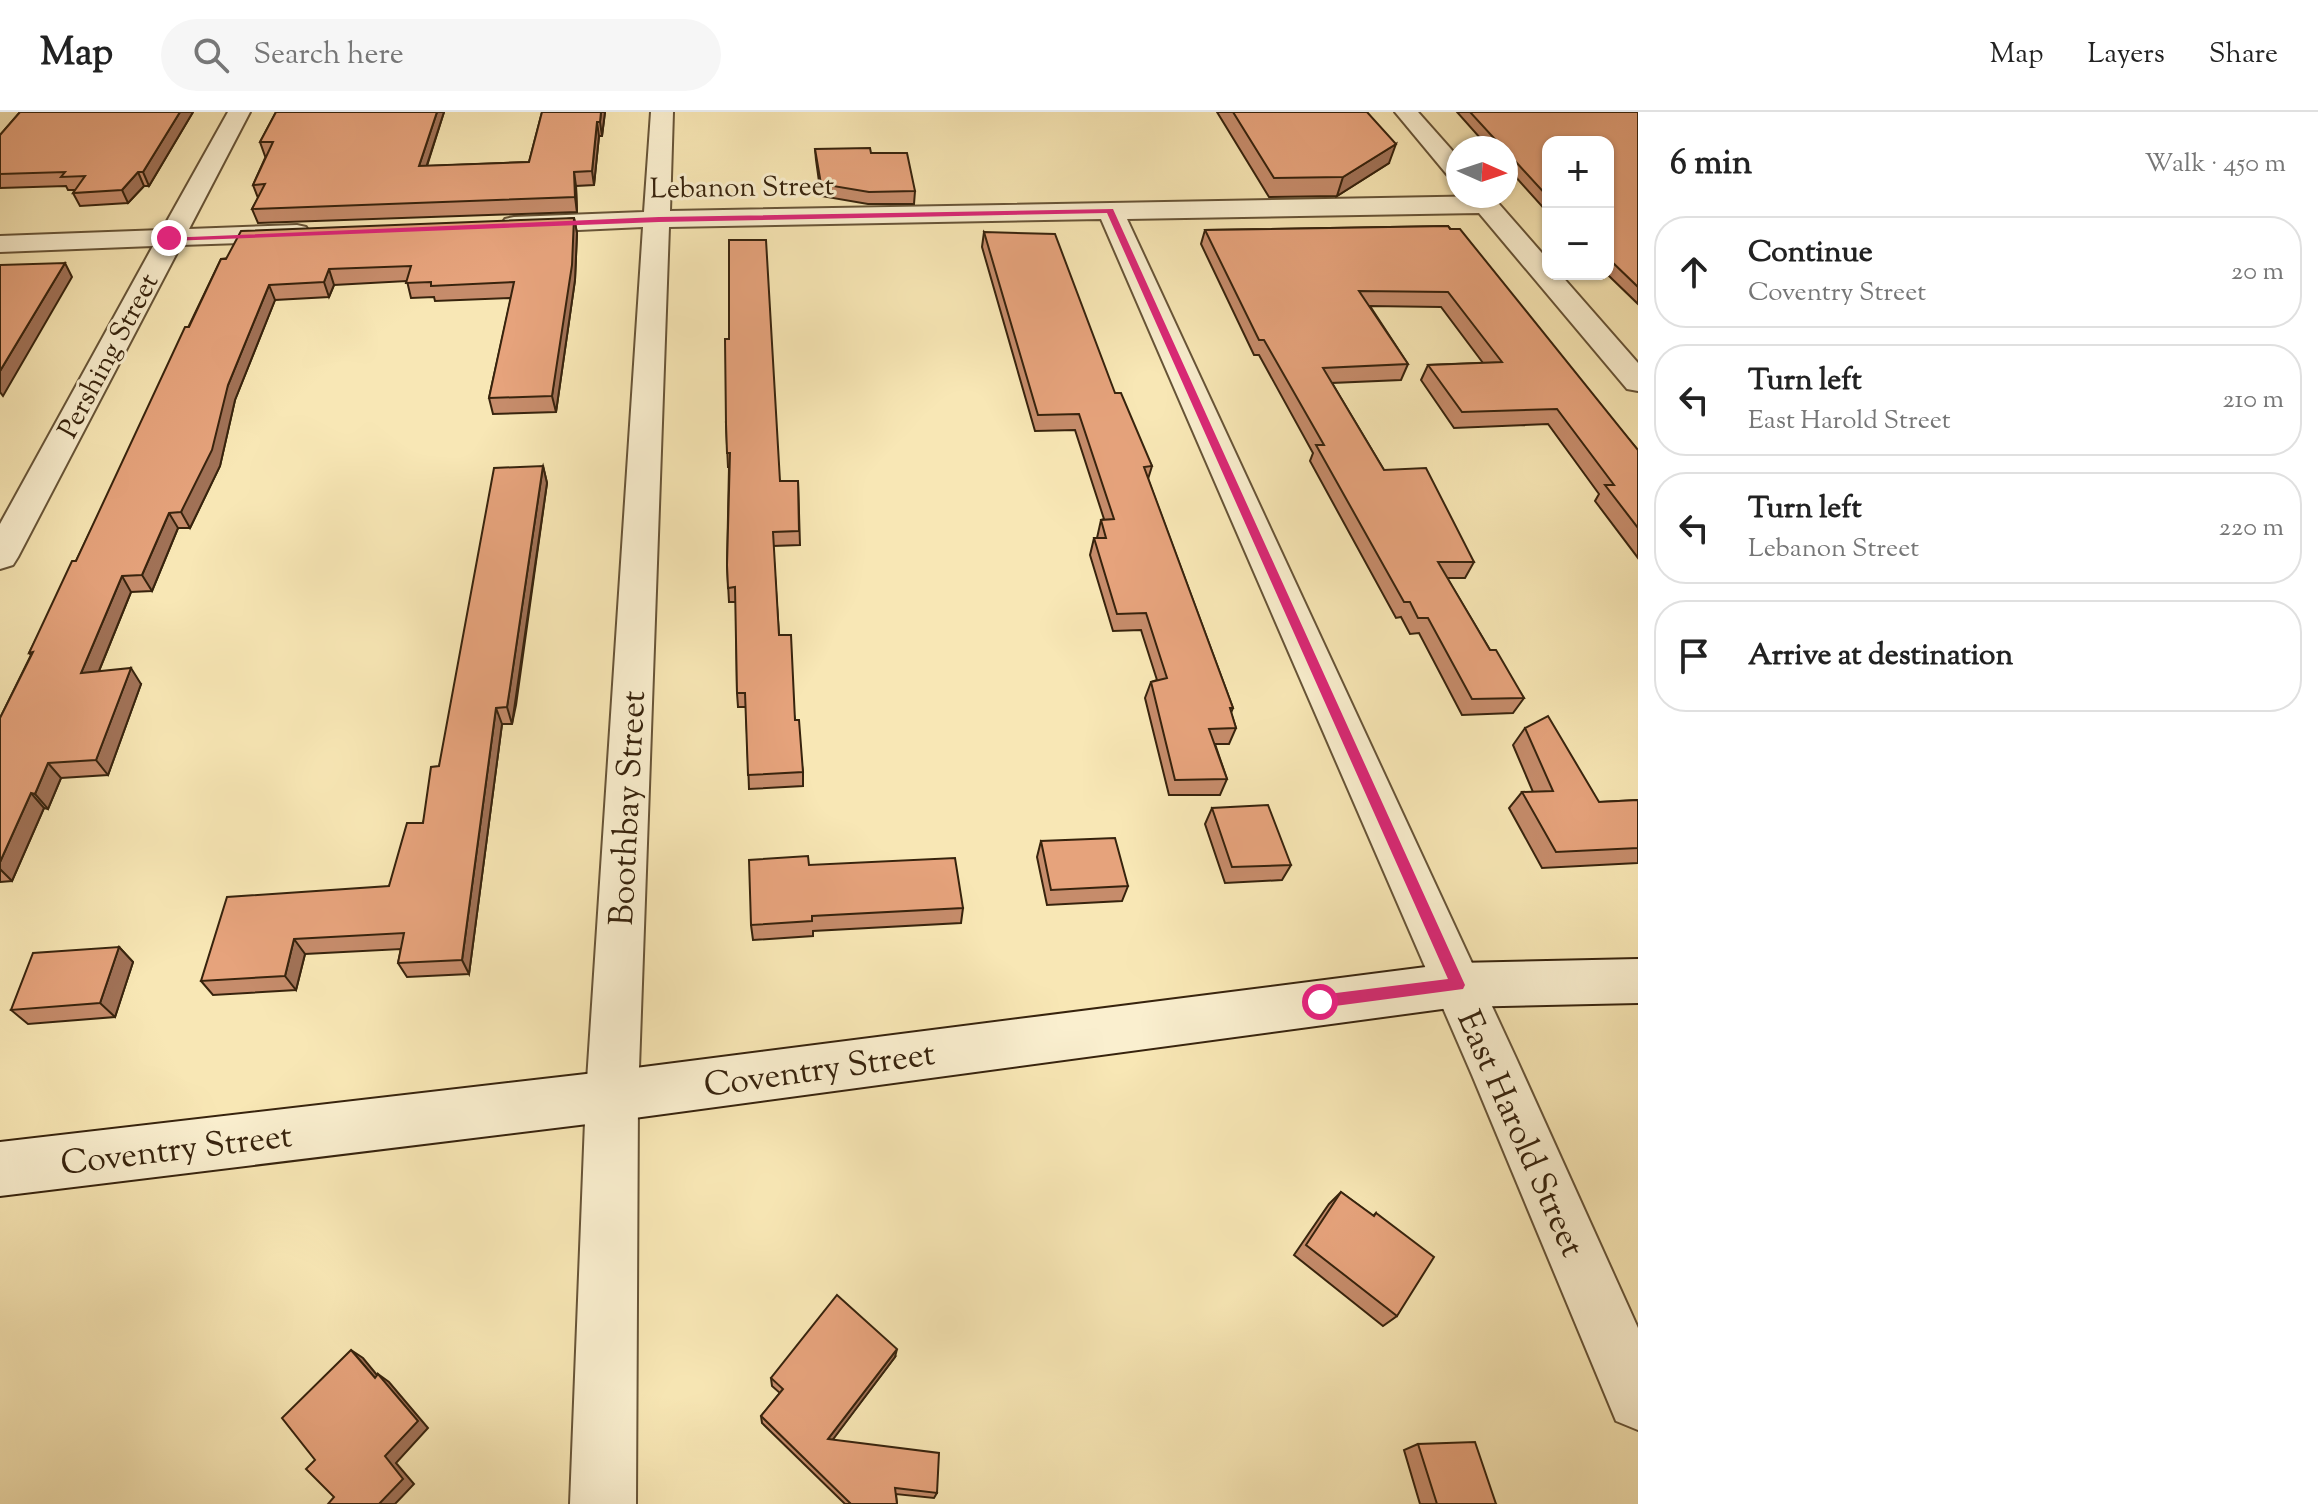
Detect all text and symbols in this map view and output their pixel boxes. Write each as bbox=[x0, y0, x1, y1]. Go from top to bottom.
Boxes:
search box bbox=[161, 19, 721, 91]
text: Map bbox=[40, 28, 113, 82]
icon: search bbox=[189, 33, 233, 77]
text: Search here bbox=[253, 34, 404, 77]
text: Map bbox=[1990, 35, 2043, 75]
text: Layers bbox=[2087, 35, 2165, 75]
text: Share bbox=[2209, 35, 2278, 75]
north arrow bbox=[1446, 136, 1518, 208]
map controls bbox=[1542, 136, 1614, 280]
button: + bbox=[1542, 136, 1614, 208]
text: 6 min bbox=[1670, 140, 1752, 189]
text: Walk · 450 m bbox=[2145, 146, 2286, 183]
street label: Lebanon Street bbox=[650, 167, 835, 211]
button: − bbox=[1542, 208, 1614, 280]
route end bbox=[151, 220, 187, 256]
text: Continue bbox=[1748, 232, 1873, 275]
icon: ahead bbox=[1672, 250, 1716, 294]
text: 20 m bbox=[2231, 254, 2284, 291]
street label: Pershing Street bbox=[49, 266, 170, 446]
text: Coventry Street bbox=[1748, 275, 1926, 312]
text: Turn left bbox=[1748, 360, 1862, 403]
icon: left bbox=[1672, 378, 1716, 422]
text: 210 m bbox=[2222, 382, 2284, 419]
text: East Harold Street bbox=[1748, 403, 1951, 440]
text: Turn left bbox=[1748, 488, 1862, 531]
icon: left bbox=[1672, 506, 1716, 550]
text: 220 m bbox=[2219, 510, 2284, 547]
text: Lebanon Street bbox=[1748, 531, 1919, 568]
icon: arrive bbox=[1672, 634, 1716, 678]
text: Arrive at destination bbox=[1748, 635, 2013, 678]
street label: Boothbay Street bbox=[599, 689, 660, 927]
route start bbox=[1302, 984, 1338, 1020]
street label: East Harold Street bbox=[1443, 1003, 1595, 1266]
street label: Coventry Street bbox=[701, 1031, 939, 1112]
street label: Coventry Street bbox=[58, 1113, 295, 1190]

